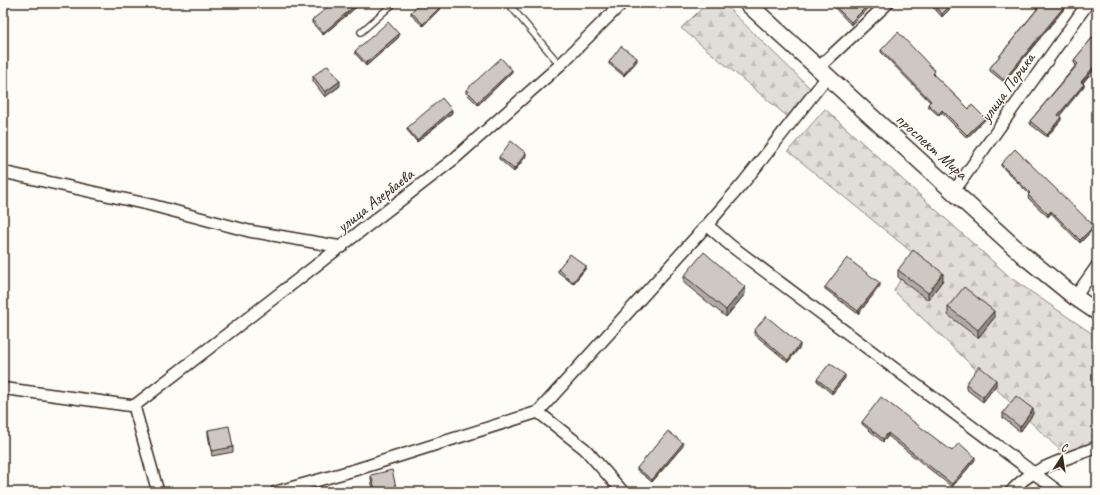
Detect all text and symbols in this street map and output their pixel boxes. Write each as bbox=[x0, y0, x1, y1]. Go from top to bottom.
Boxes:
street label: улица Порика bbox=[975, 47, 1041, 127]
street label: проспект Мира bbox=[891, 109, 973, 185]
street label: улица Азербаева bbox=[332, 163, 419, 237]
north arrow bbox=[1042, 437, 1082, 477]
text: С bbox=[1060, 440, 1070, 455]

